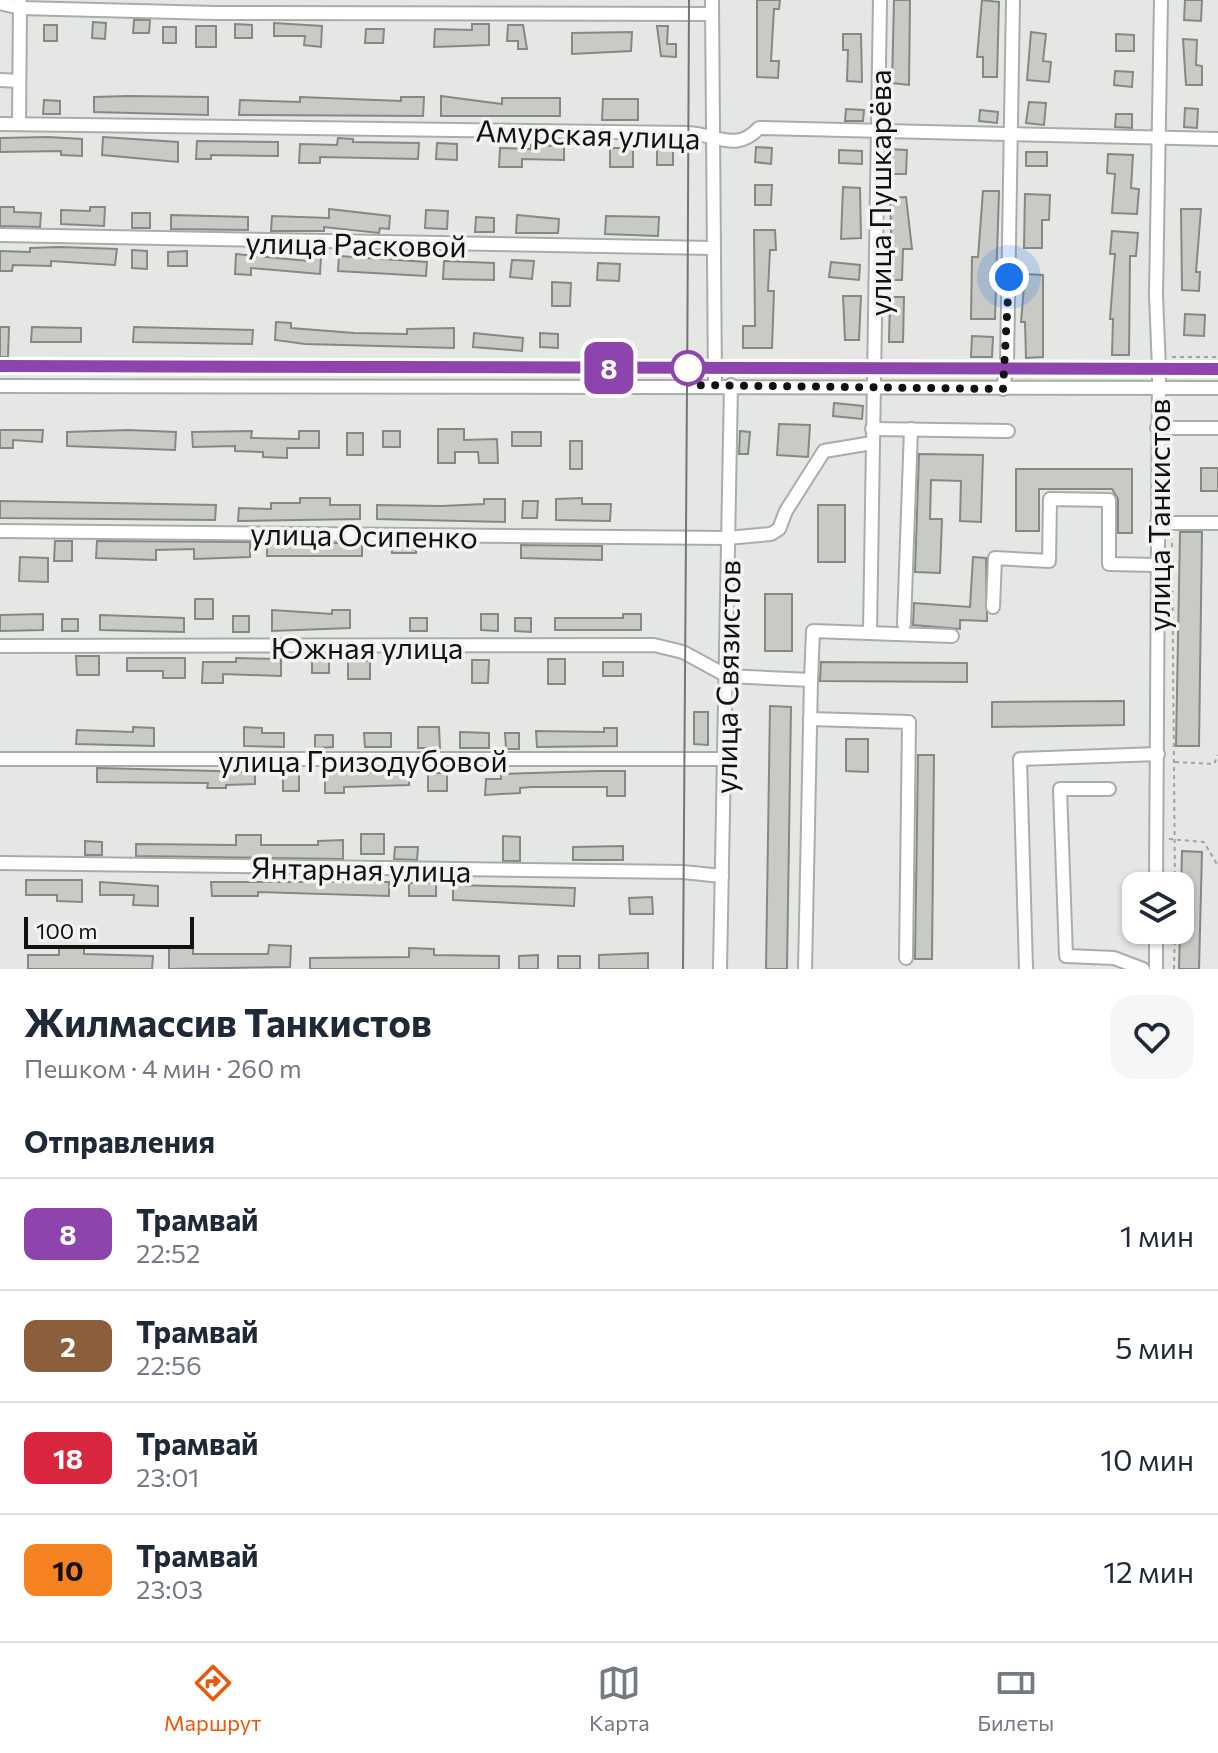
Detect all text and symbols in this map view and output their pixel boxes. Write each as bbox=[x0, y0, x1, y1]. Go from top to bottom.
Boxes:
street label: улица Пушкарёва bbox=[860, 69, 897, 317]
street label: Амурская улица bbox=[475, 111, 701, 155]
street label: улица Расковой bbox=[245, 223, 467, 263]
your location bbox=[989, 257, 1029, 297]
line badge: 8 bbox=[583, 342, 635, 394]
text: 8 bbox=[600, 351, 618, 385]
unlabelled marker bbox=[671, 351, 705, 385]
street label: улица Танкистов bbox=[1139, 399, 1176, 631]
street label: улица Осипенко bbox=[250, 514, 478, 554]
street label: улица Связистов bbox=[705, 560, 747, 794]
street label: Южная улица bbox=[271, 628, 463, 665]
street label: улица Гризодубовой bbox=[218, 741, 508, 778]
street label: Янтарная улица bbox=[250, 848, 472, 888]
map controls bbox=[1122, 872, 1194, 944]
button: layers bbox=[1122, 872, 1194, 944]
scale bar bbox=[24, 913, 194, 949]
text: 100 m bbox=[36, 917, 98, 944]
button: heart bbox=[1110, 995, 1194, 1079]
text: Жилмассив Танкистов bbox=[24, 998, 432, 1045]
text: Пешком · 4 мин · 260 m bbox=[24, 1052, 302, 1083]
text: Отправления bbox=[24, 1122, 215, 1159]
text: Трамвай bbox=[136, 1200, 259, 1237]
text: 1 мин bbox=[1120, 1216, 1194, 1253]
text: 8 bbox=[59, 1217, 77, 1251]
text: 22:52 bbox=[136, 1237, 200, 1268]
text: Трамвай bbox=[136, 1312, 259, 1349]
text: 5 мин bbox=[1115, 1328, 1194, 1365]
text: 2 bbox=[60, 1329, 76, 1363]
text: 22:56 bbox=[136, 1349, 202, 1380]
text: Трамвай bbox=[136, 1424, 259, 1461]
text: 10 мин bbox=[1100, 1440, 1194, 1477]
text: 18 bbox=[53, 1441, 83, 1475]
text: 23:01 bbox=[136, 1461, 199, 1492]
text: Трамвай bbox=[136, 1536, 259, 1573]
text: 12 мин bbox=[1103, 1552, 1194, 1589]
text: 10 bbox=[52, 1553, 84, 1587]
text: 23:03 bbox=[136, 1573, 203, 1604]
tab: Маршрут bbox=[164, 1661, 261, 1736]
tab: Карта bbox=[589, 1661, 650, 1736]
tab: Билеты bbox=[977, 1661, 1054, 1736]

